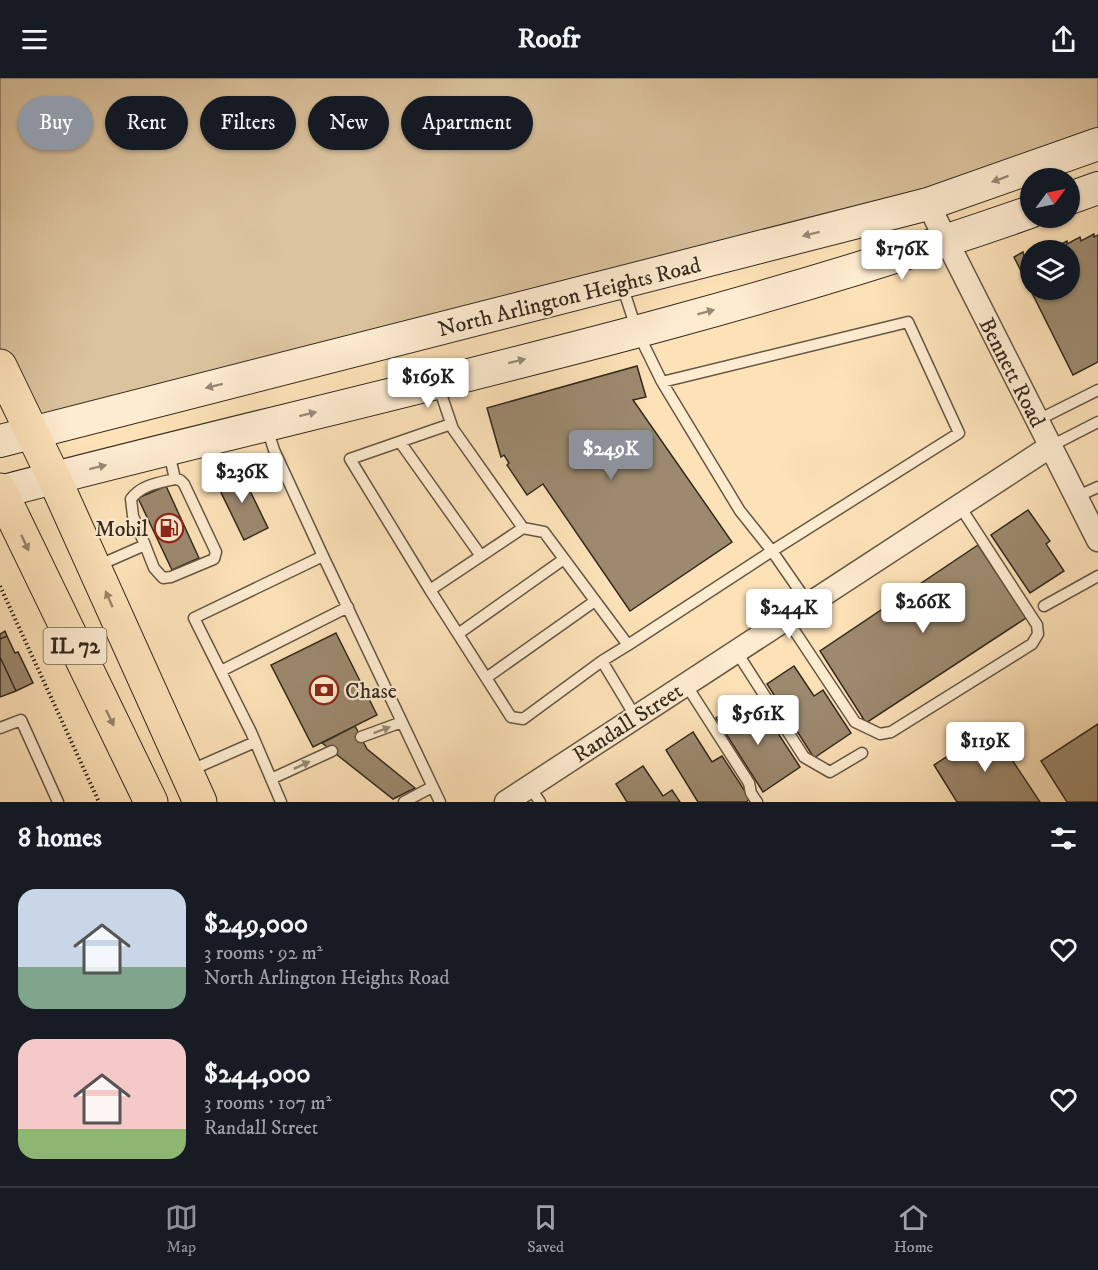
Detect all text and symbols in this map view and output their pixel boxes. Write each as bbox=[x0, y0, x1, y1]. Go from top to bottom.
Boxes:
text: Roofr bbox=[518, 22, 580, 56]
icon: menu bbox=[18, 23, 51, 56]
icon: share bbox=[1047, 23, 1080, 56]
chip: Buy bbox=[18, 96, 93, 150]
chip: Rent bbox=[105, 96, 188, 150]
chip: Filters bbox=[200, 96, 296, 150]
chip: New bbox=[308, 96, 389, 150]
chip: Apartment bbox=[401, 96, 533, 150]
north arrow bbox=[1020, 168, 1080, 228]
map controls bbox=[1020, 168, 1080, 300]
one-way arrow bbox=[991, 174, 1009, 184]
one-way arrow bbox=[801, 230, 819, 239]
pin: $176K bbox=[860, 230, 944, 281]
text: $176K bbox=[875, 237, 929, 262]
button: layers bbox=[1020, 240, 1080, 300]
street label: North Arlington Heights Road bbox=[435, 252, 704, 343]
one-way arrow bbox=[697, 307, 715, 316]
street label: Bennett Road bbox=[973, 313, 1051, 432]
one-way arrow bbox=[508, 356, 526, 366]
pin: $169K bbox=[386, 358, 470, 409]
text: $169K bbox=[402, 365, 454, 390]
one-way arrow bbox=[205, 381, 223, 391]
one-way arrow bbox=[299, 408, 317, 418]
pin: $249K bbox=[569, 430, 653, 481]
text: $249K bbox=[583, 437, 639, 462]
pin: $236K bbox=[200, 453, 284, 504]
text: $236K bbox=[216, 460, 268, 485]
one-way arrow bbox=[89, 461, 107, 471]
fuel station icon: Mobil bbox=[153, 512, 185, 544]
place label: Mobil bbox=[95, 516, 148, 543]
one-way arrow bbox=[21, 534, 30, 551]
pin: $266K bbox=[881, 583, 965, 634]
pin: $244K bbox=[747, 589, 831, 640]
one-way arrow bbox=[104, 590, 113, 608]
text: $266K bbox=[895, 590, 951, 615]
text: $244K bbox=[760, 596, 818, 621]
road number: IL 72 bbox=[44, 628, 106, 664]
bank icon: Chase bbox=[308, 674, 340, 706]
place label: Chase bbox=[345, 678, 397, 705]
street label: Randall Street bbox=[568, 678, 688, 769]
pin: $561K bbox=[716, 695, 800, 746]
text: $561K bbox=[732, 702, 784, 727]
one-way arrow bbox=[105, 710, 115, 727]
pin: $119K bbox=[943, 722, 1027, 773]
one-way arrow bbox=[373, 724, 391, 734]
text: $119K bbox=[960, 729, 1010, 754]
one-way arrow bbox=[293, 761, 310, 770]
text: 8 homes bbox=[18, 822, 102, 855]
icon: filters bbox=[1047, 822, 1080, 855]
text: $249,000 bbox=[204, 908, 308, 941]
icon: home bbox=[66, 913, 138, 985]
icon: heart bbox=[1047, 933, 1080, 966]
text: 3 rooms · 92 m² bbox=[204, 941, 323, 966]
text: North Arlington Heights Road bbox=[204, 966, 449, 991]
text: $244,000 bbox=[204, 1058, 311, 1091]
icon: home bbox=[66, 1063, 138, 1135]
icon: heart bbox=[1047, 1083, 1080, 1116]
text: 3 rooms · 107 m² bbox=[204, 1091, 332, 1116]
text: Randall Street bbox=[204, 1116, 318, 1141]
tab: Map bbox=[165, 1201, 198, 1257]
tab: Saved bbox=[527, 1201, 564, 1257]
tab: Home bbox=[894, 1201, 933, 1257]

